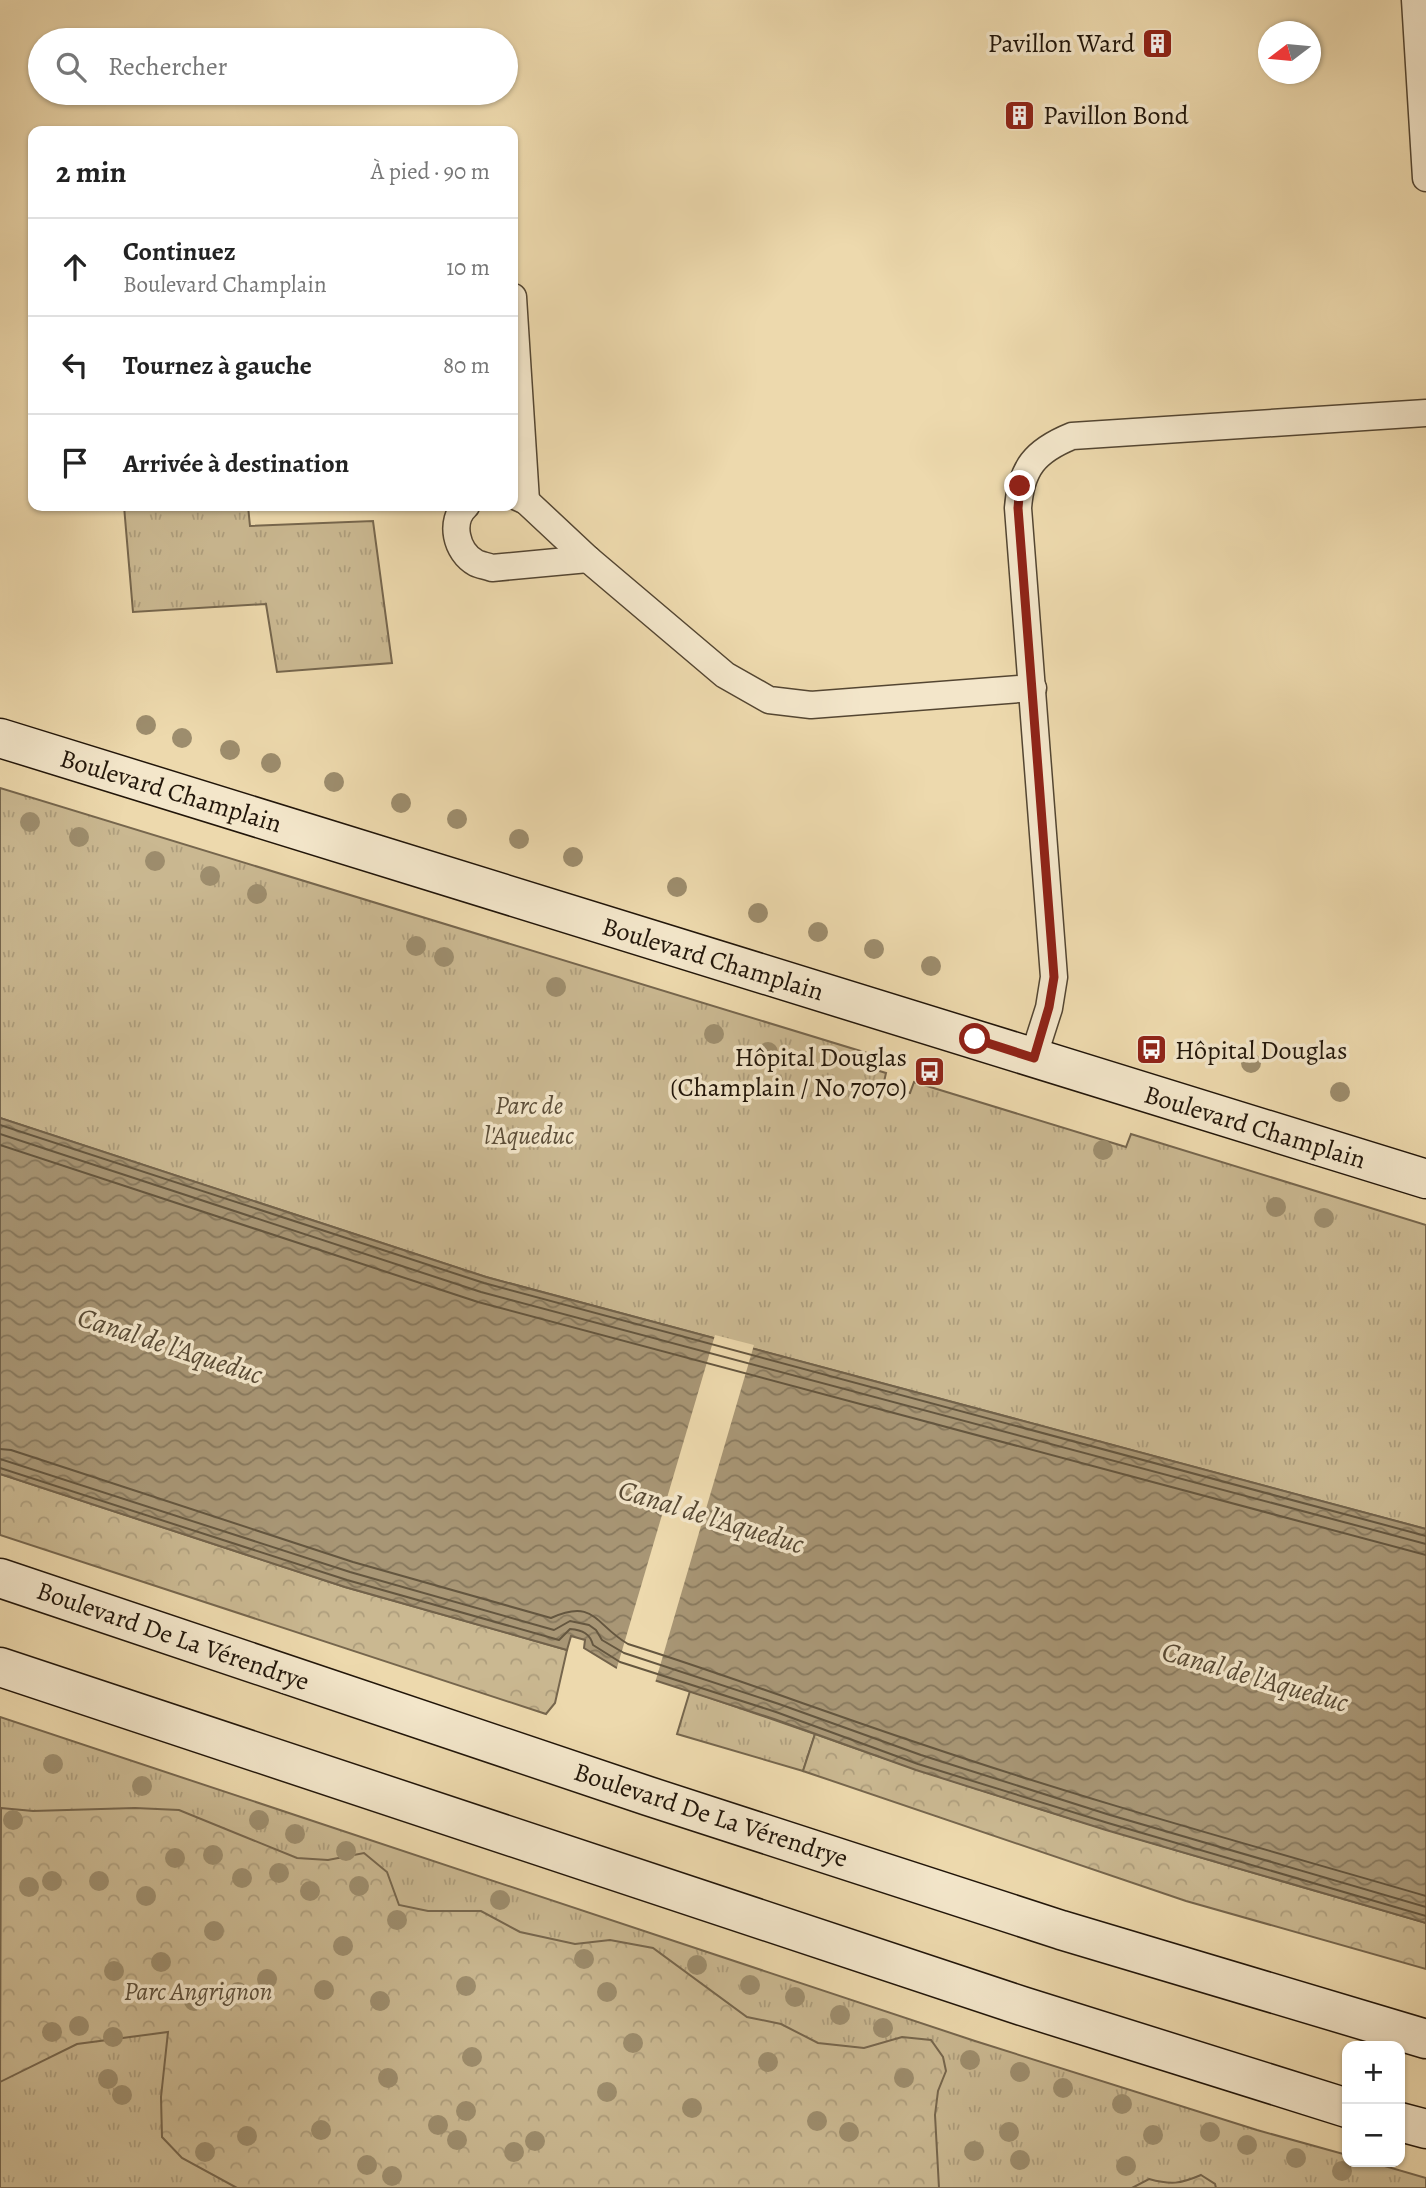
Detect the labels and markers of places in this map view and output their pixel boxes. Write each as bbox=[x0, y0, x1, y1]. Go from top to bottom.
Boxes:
place label: Pavillon Ward bbox=[988, 26, 1135, 61]
building icon: Pavillon Ward bbox=[1141, 26, 1175, 60]
building icon: Pavillon Bond bbox=[1003, 98, 1037, 132]
place label: Pavillon Bond bbox=[1043, 98, 1189, 133]
bus stop icon: Hôpital Douglas bbox=[1135, 1033, 1169, 1067]
place label: Hôpital Douglas bbox=[1175, 1033, 1348, 1068]
place label: Hôpital Douglas (Champlain / No 7070) bbox=[670, 1040, 907, 1105]
bus stop icon: Hôpital Douglas (Champlain / No 7070) bbox=[913, 1055, 947, 1089]

